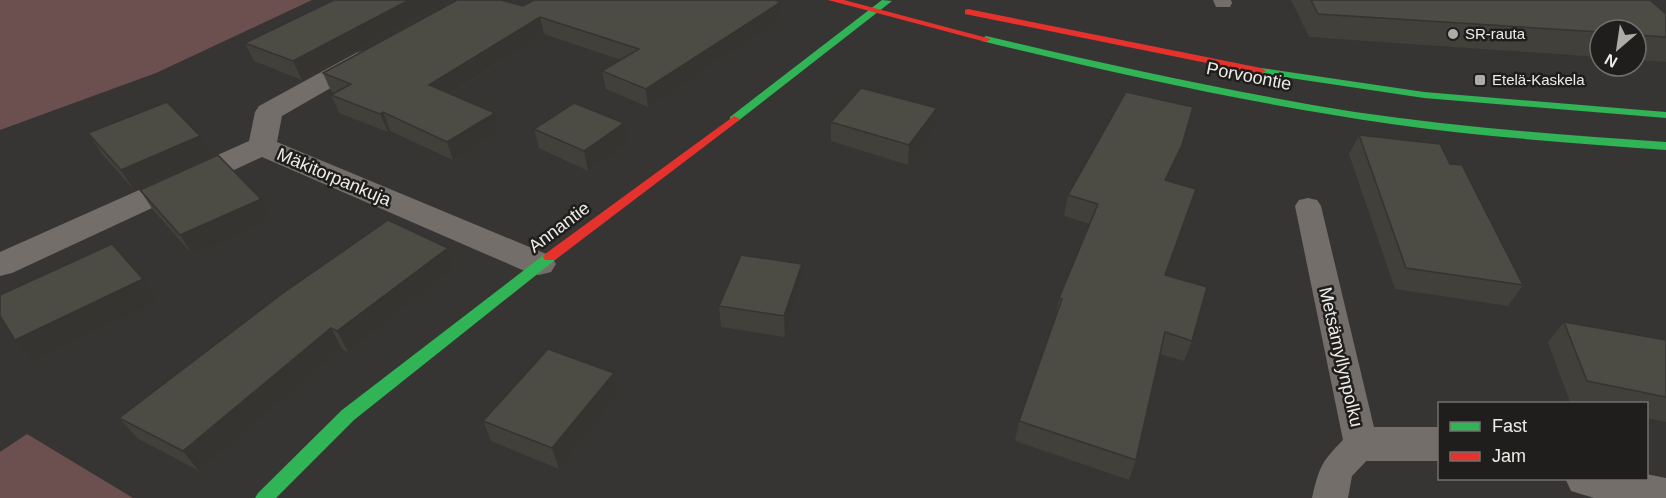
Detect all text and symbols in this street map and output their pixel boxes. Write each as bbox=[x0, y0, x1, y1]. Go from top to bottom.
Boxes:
north arrow bbox=[1588, 18, 1648, 78]
place label: SR-rauta bbox=[1465, 25, 1526, 42]
marker: SR-rauta bbox=[1446, 27, 1460, 41]
text: N bbox=[1602, 50, 1620, 71]
street label: Porvoontie bbox=[1205, 58, 1293, 94]
place label: Etelä-Kaskela bbox=[1492, 71, 1585, 88]
marker: Etelä-Kaskela bbox=[1473, 73, 1487, 87]
street label: Mäkitorpankuja bbox=[274, 144, 395, 210]
street label: Annantie bbox=[525, 198, 593, 256]
street label: Metsämyllynpolku bbox=[1315, 285, 1367, 429]
legend bbox=[1438, 402, 1648, 480]
text: Fast bbox=[1492, 416, 1527, 436]
text: Jam bbox=[1492, 446, 1526, 466]

